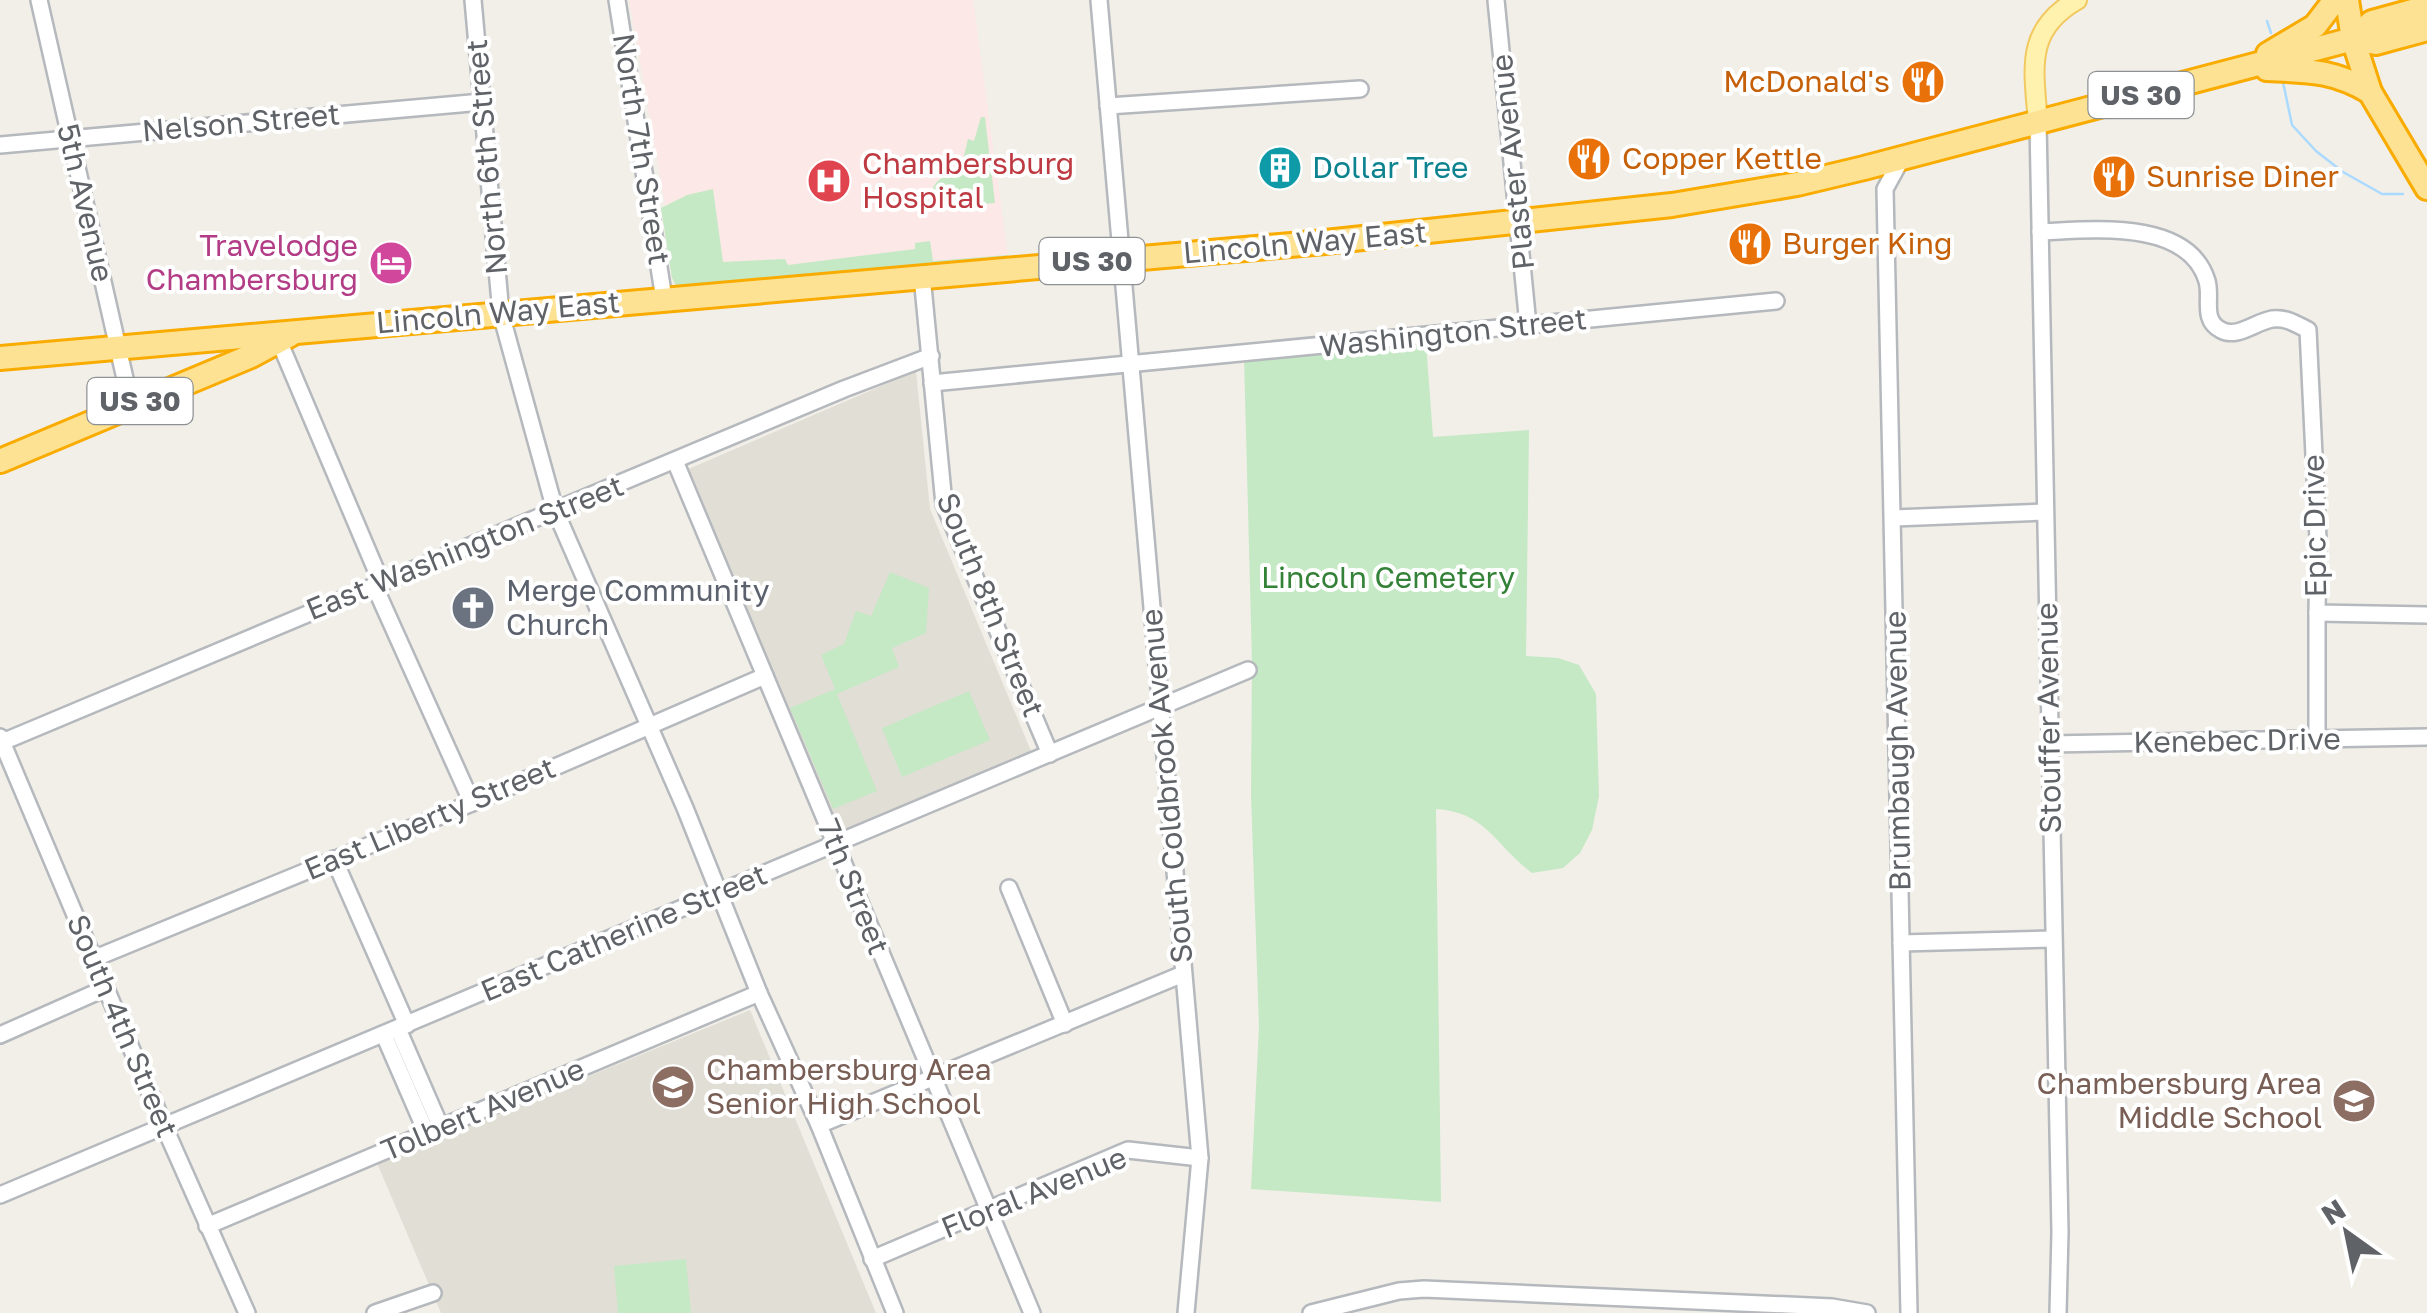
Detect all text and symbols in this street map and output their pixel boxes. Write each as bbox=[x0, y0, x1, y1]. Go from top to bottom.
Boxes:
street label: North 7th Street bbox=[606, 31, 678, 267]
street label: North 6th Street bbox=[458, 38, 514, 276]
street label: Plaster Avenue bbox=[1483, 53, 1541, 272]
restaurant icon: McDonald's bbox=[1900, 59, 1946, 105]
place label: McDonald's bbox=[1723, 63, 1890, 99]
road number: US 30 bbox=[2088, 72, 2194, 118]
street label: Nelson Street bbox=[140, 95, 341, 149]
street label: 5th Avenue bbox=[50, 120, 122, 285]
restaurant icon: Copper Kettle bbox=[1566, 136, 1612, 182]
place label: Copper Kettle bbox=[1622, 140, 1822, 176]
place label: Chambersburg Hospital bbox=[862, 145, 1074, 215]
building icon: Dollar Tree bbox=[1257, 145, 1303, 191]
place label: Dollar Tree bbox=[1312, 149, 1468, 185]
restaurant icon: Sunrise Diner bbox=[2091, 154, 2137, 200]
hospital icon: Chambersburg Hospital bbox=[806, 158, 852, 204]
place label: Sunrise Diner bbox=[2146, 158, 2339, 194]
street label: Lincoln Way East bbox=[1182, 213, 1428, 271]
restaurant icon: Burger King bbox=[1727, 221, 1773, 267]
place label: Burger King bbox=[1782, 225, 1952, 261]
place label: Travelodge Chambersburg bbox=[146, 227, 358, 297]
road number: US 30 bbox=[1040, 238, 1144, 284]
hotel icon: Travelodge Chambersburg bbox=[368, 240, 414, 286]
street label: Lincoln Way East bbox=[375, 283, 621, 341]
street label: Washington Street bbox=[1317, 300, 1588, 364]
road number: US 30 bbox=[88, 378, 192, 424]
street label: Epic Drive bbox=[2295, 454, 2333, 598]
street label: East Washington Street bbox=[301, 467, 629, 627]
street label: South 8th Street bbox=[930, 487, 1052, 722]
park label: Lincoln Cemetery bbox=[1261, 559, 1515, 595]
place label: Merge Community Church bbox=[506, 572, 770, 642]
church icon: Merge Community Church bbox=[450, 585, 496, 631]
street label: Stouffer Avenue bbox=[2028, 602, 2068, 834]
street label: South Coldbrook Avenue bbox=[1133, 607, 1199, 965]
street label: Brumbaugh Avenue bbox=[1877, 611, 1917, 891]
street label: Kenebec Drive bbox=[2133, 720, 2341, 760]
street label: East Liberty Street bbox=[299, 749, 561, 887]
street label: 7th Street bbox=[811, 814, 897, 960]
street label: East Catherine Street bbox=[475, 856, 772, 1009]
street label: South 4th Street bbox=[60, 909, 186, 1142]
street label: Tolbert Avenue bbox=[376, 1050, 590, 1168]
place label: Chambersburg Area Senior High School bbox=[706, 1051, 992, 1121]
school or university icon: Chambersburg Area Senior High School bbox=[650, 1064, 696, 1110]
place label: Chambersburg Area Middle School bbox=[2036, 1065, 2322, 1135]
school or university icon: Chambersburg Area Middle School bbox=[2331, 1078, 2377, 1124]
street label: Floral Avenue bbox=[936, 1139, 1131, 1246]
north arrow bbox=[2297, 1183, 2397, 1283]
text: N bbox=[2315, 1192, 2351, 1231]

